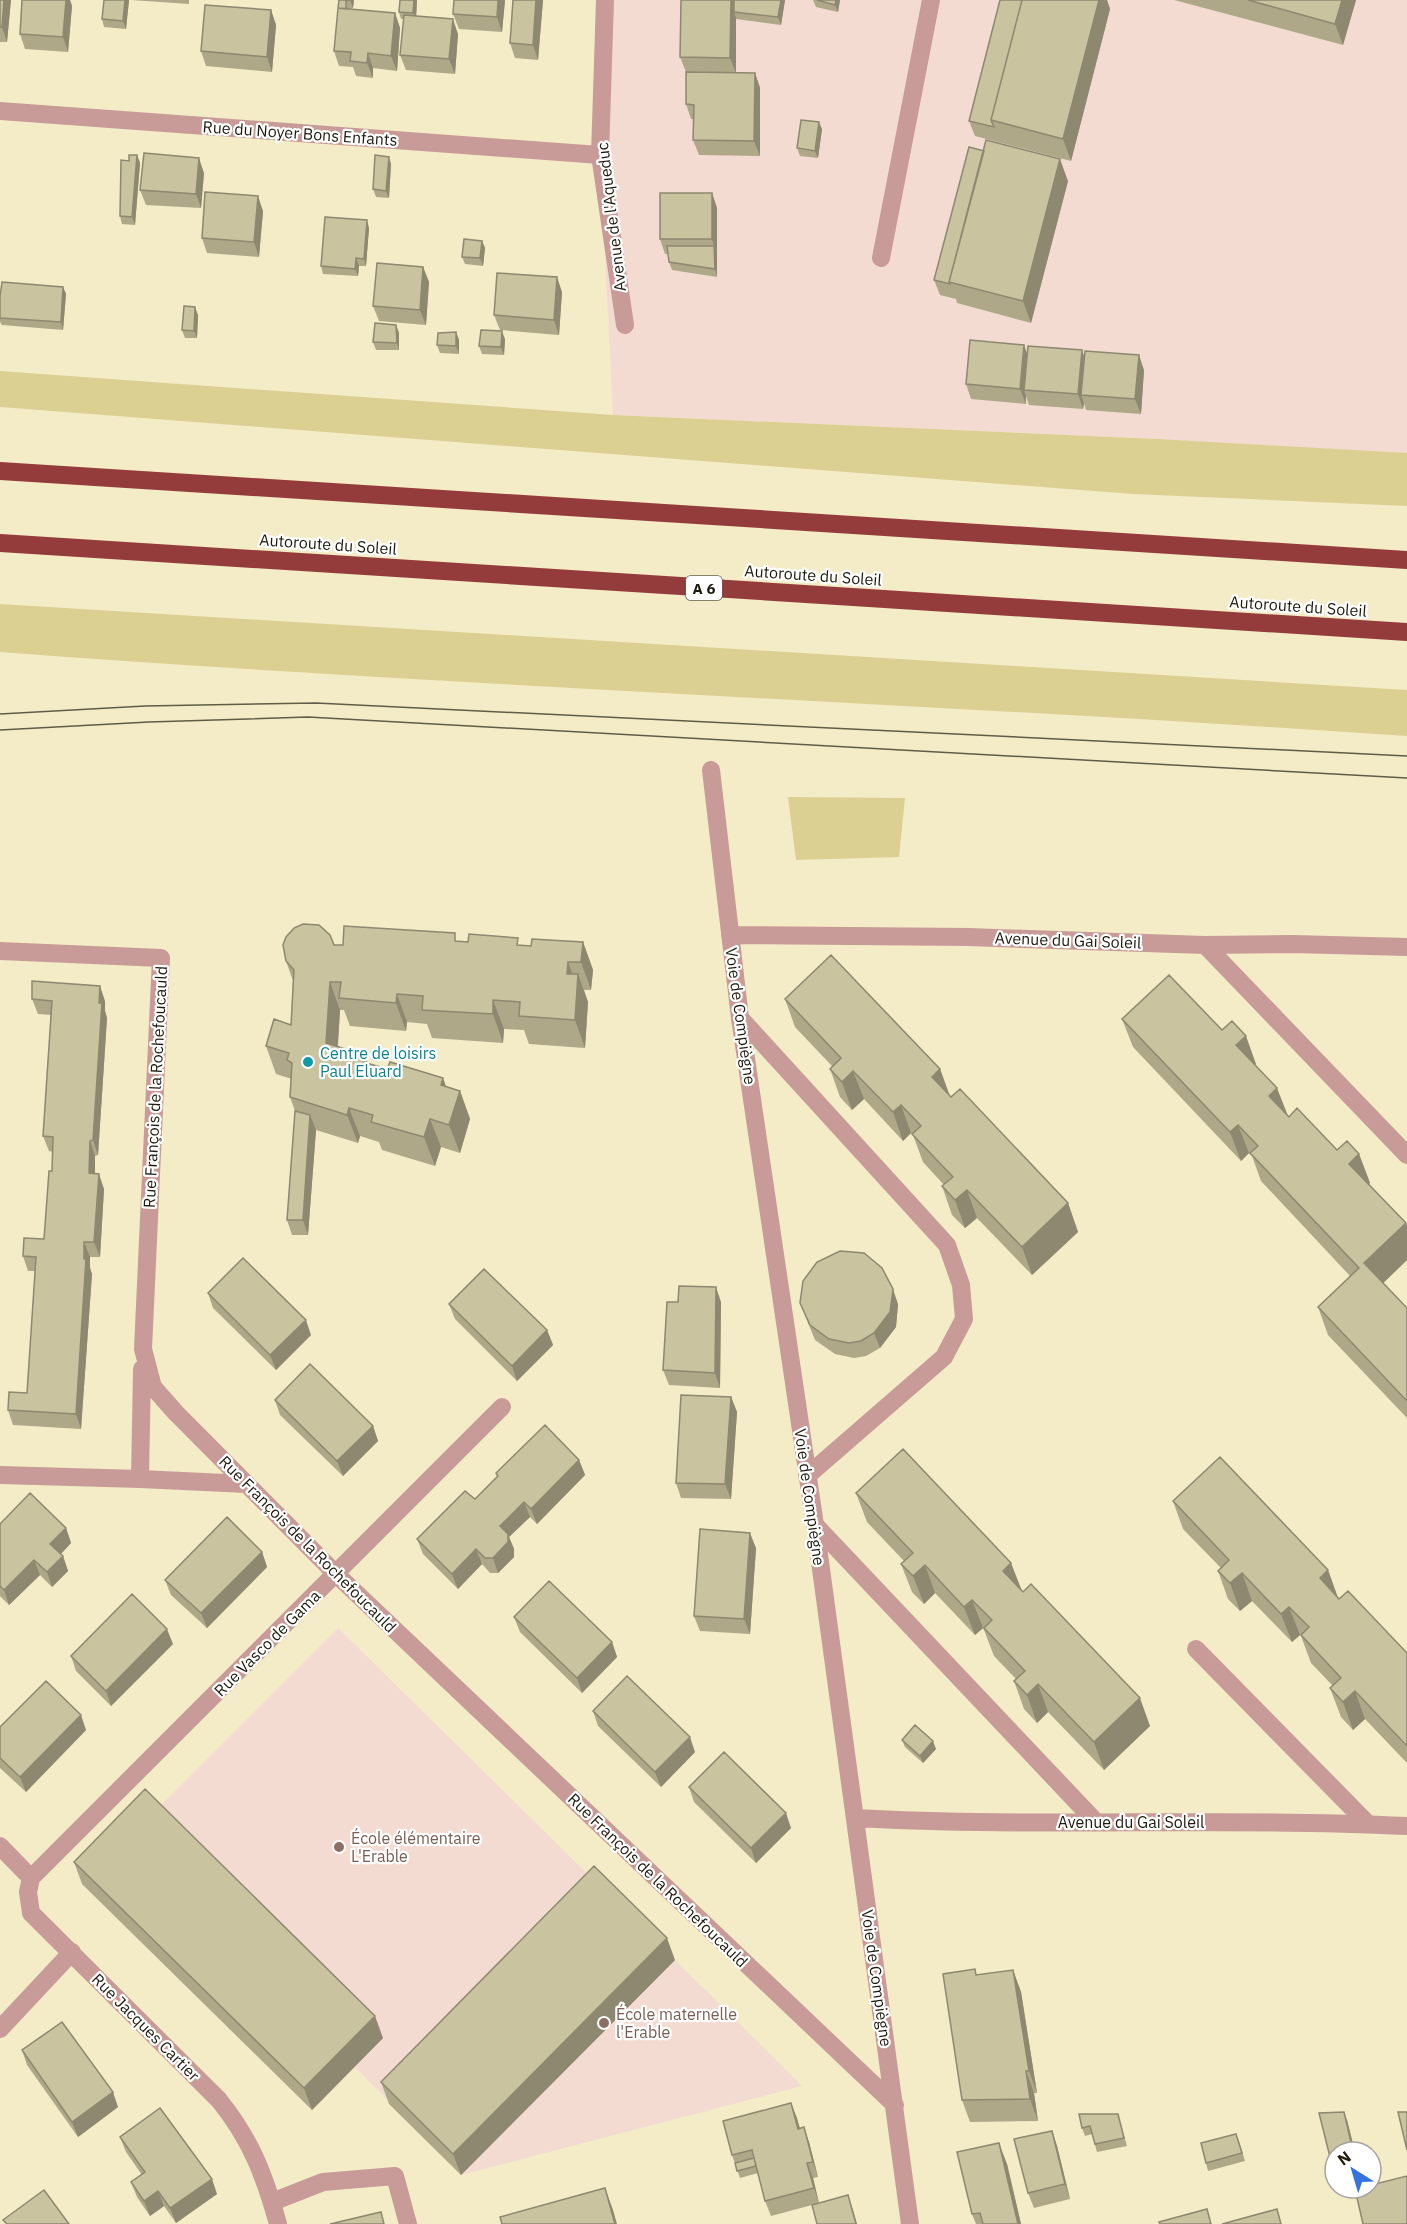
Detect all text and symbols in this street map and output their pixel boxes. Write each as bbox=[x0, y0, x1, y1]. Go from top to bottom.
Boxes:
street label: Rue du Noyer Bons Enfants bbox=[202, 116, 398, 150]
street label: Avenue de l'Aqueduc bbox=[592, 141, 630, 293]
street label: Autoroute du Soleil bbox=[259, 529, 397, 559]
street label: Autoroute du Soleil bbox=[744, 560, 882, 590]
road number: A 6 bbox=[686, 576, 722, 600]
street label: Autoroute du Soleil bbox=[1229, 591, 1367, 621]
street label: Avenue du Gai Soleil bbox=[994, 927, 1142, 953]
street label: Voie de Compiègne bbox=[722, 946, 761, 1086]
street label: Rue François de la Rochefoucauld bbox=[139, 965, 171, 1209]
place label: Centre de loisirs Paul Eluard bbox=[320, 1043, 436, 1081]
marker: Centre de loisirs Paul Eluard bbox=[301, 1055, 315, 1069]
street label: Voie de Compiègne bbox=[791, 1427, 830, 1567]
street label: Rue François de la Rochefoucauld bbox=[215, 1451, 401, 1637]
street label: Rue Vasco de Gama bbox=[210, 1585, 325, 1700]
street label: Rue François de la Rochefoucauld bbox=[564, 1789, 752, 1971]
street label: Avenue du Gai Soleil bbox=[1058, 1812, 1204, 1832]
place label: École élémentaire L'Erable bbox=[351, 1827, 481, 1866]
marker: École élémentaire L'Erable bbox=[332, 1840, 346, 1854]
street label: Voie de Compiègne bbox=[858, 1908, 897, 2048]
street label: Rue Jacques Cartier bbox=[88, 1969, 204, 2085]
place label: École maternelle l'Erable bbox=[616, 2003, 737, 2042]
marker: École maternelle l'Erable bbox=[597, 2016, 611, 2030]
north arrow bbox=[1323, 2140, 1383, 2200]
text: N bbox=[1333, 2147, 1355, 2169]

